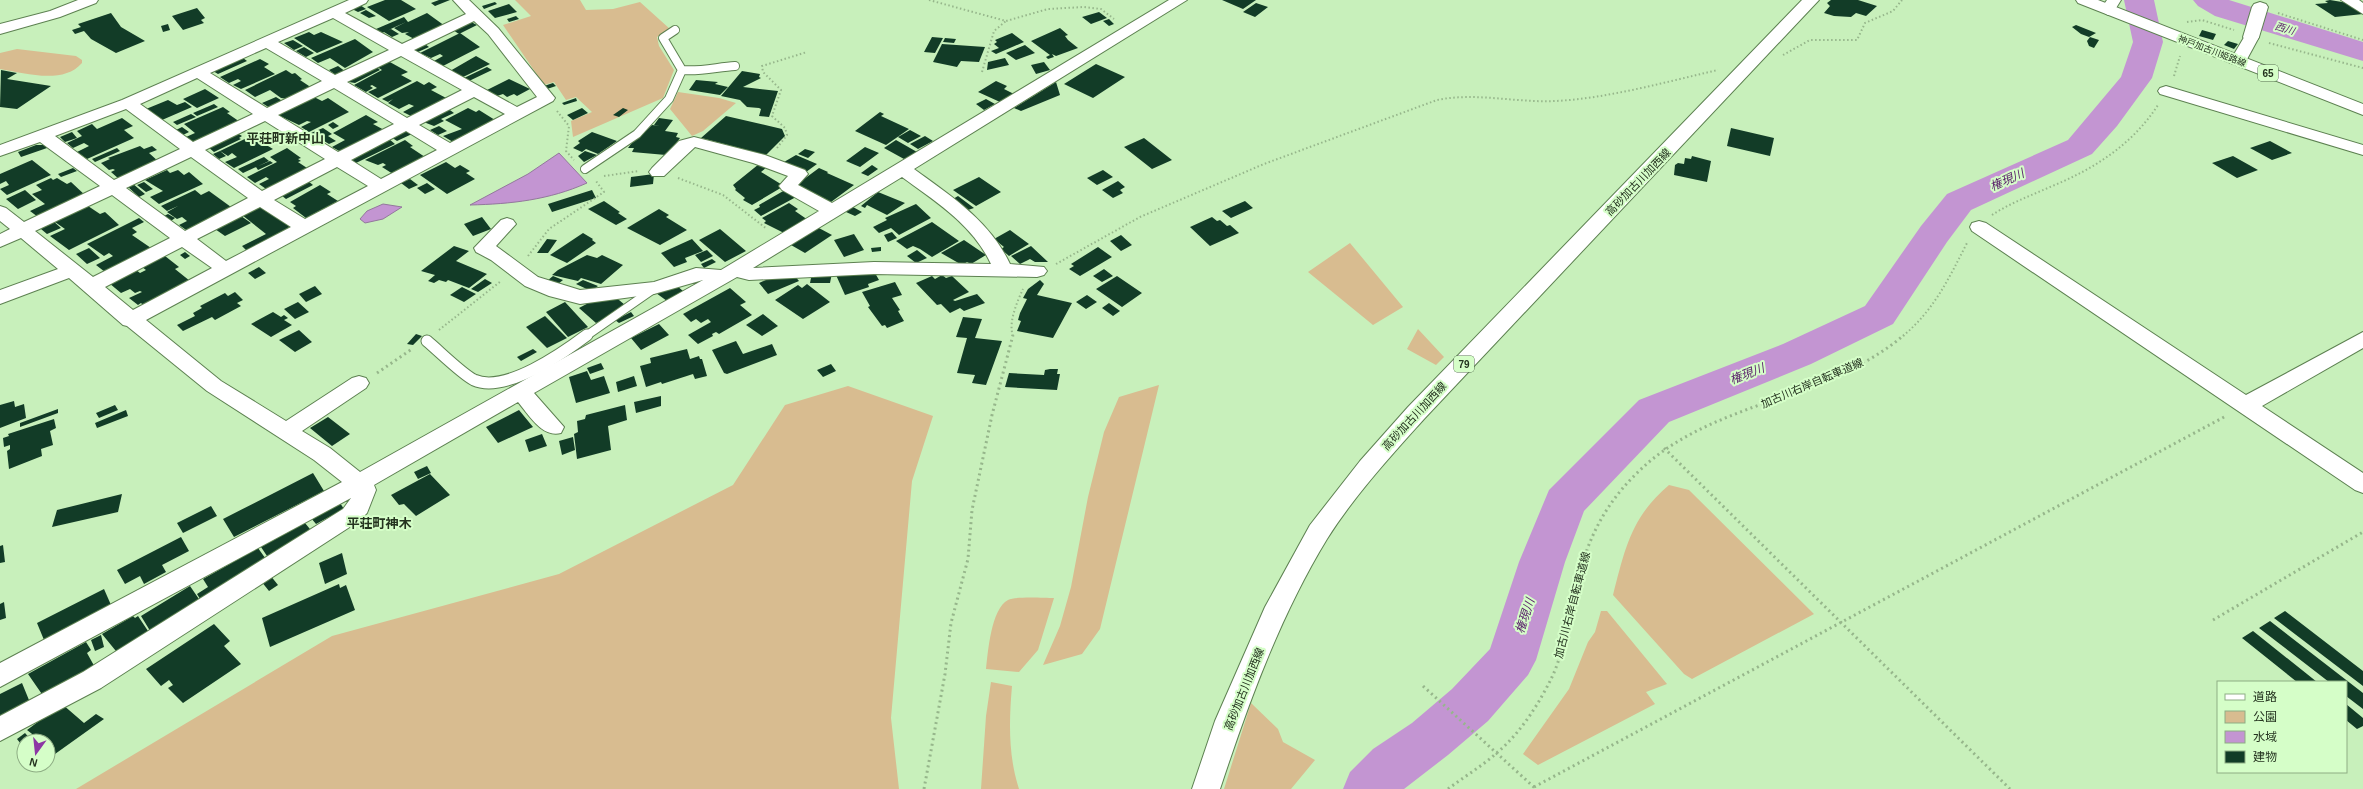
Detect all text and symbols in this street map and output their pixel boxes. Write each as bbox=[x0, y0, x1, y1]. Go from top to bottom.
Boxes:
water label: 西川 bbox=[2274, 20, 2297, 37]
street label: 神戸加古川姫路線 bbox=[2177, 33, 2248, 69]
road number: 65 bbox=[2258, 65, 2278, 81]
district label: 平荘町新中山 bbox=[246, 131, 324, 146]
street label: 高砂加古川加西線 bbox=[1603, 146, 1673, 218]
water label: 権現川 bbox=[1988, 165, 2028, 194]
road number: 79 bbox=[1454, 356, 1474, 372]
street label: 加古川右岸自転車道線 bbox=[1759, 356, 1865, 410]
water label: 権現川 bbox=[1728, 360, 1768, 387]
street label: 高砂加古川加西線 bbox=[1380, 380, 1448, 452]
district label: 平荘町神木 bbox=[346, 516, 412, 531]
street label: 加古川右岸自転車道線 bbox=[1552, 550, 1592, 660]
water label: 権現川 bbox=[1513, 595, 1538, 635]
street label: 高砂加古川加西線 bbox=[1222, 646, 1266, 732]
legend bbox=[2217, 681, 2347, 773]
text: 道路 bbox=[2253, 690, 2277, 704]
text: 公園 bbox=[2253, 710, 2277, 724]
text: 水域 bbox=[2253, 730, 2277, 744]
north arrow bbox=[16, 733, 56, 773]
text: 建物 bbox=[2253, 750, 2277, 764]
text: N bbox=[28, 756, 39, 769]

